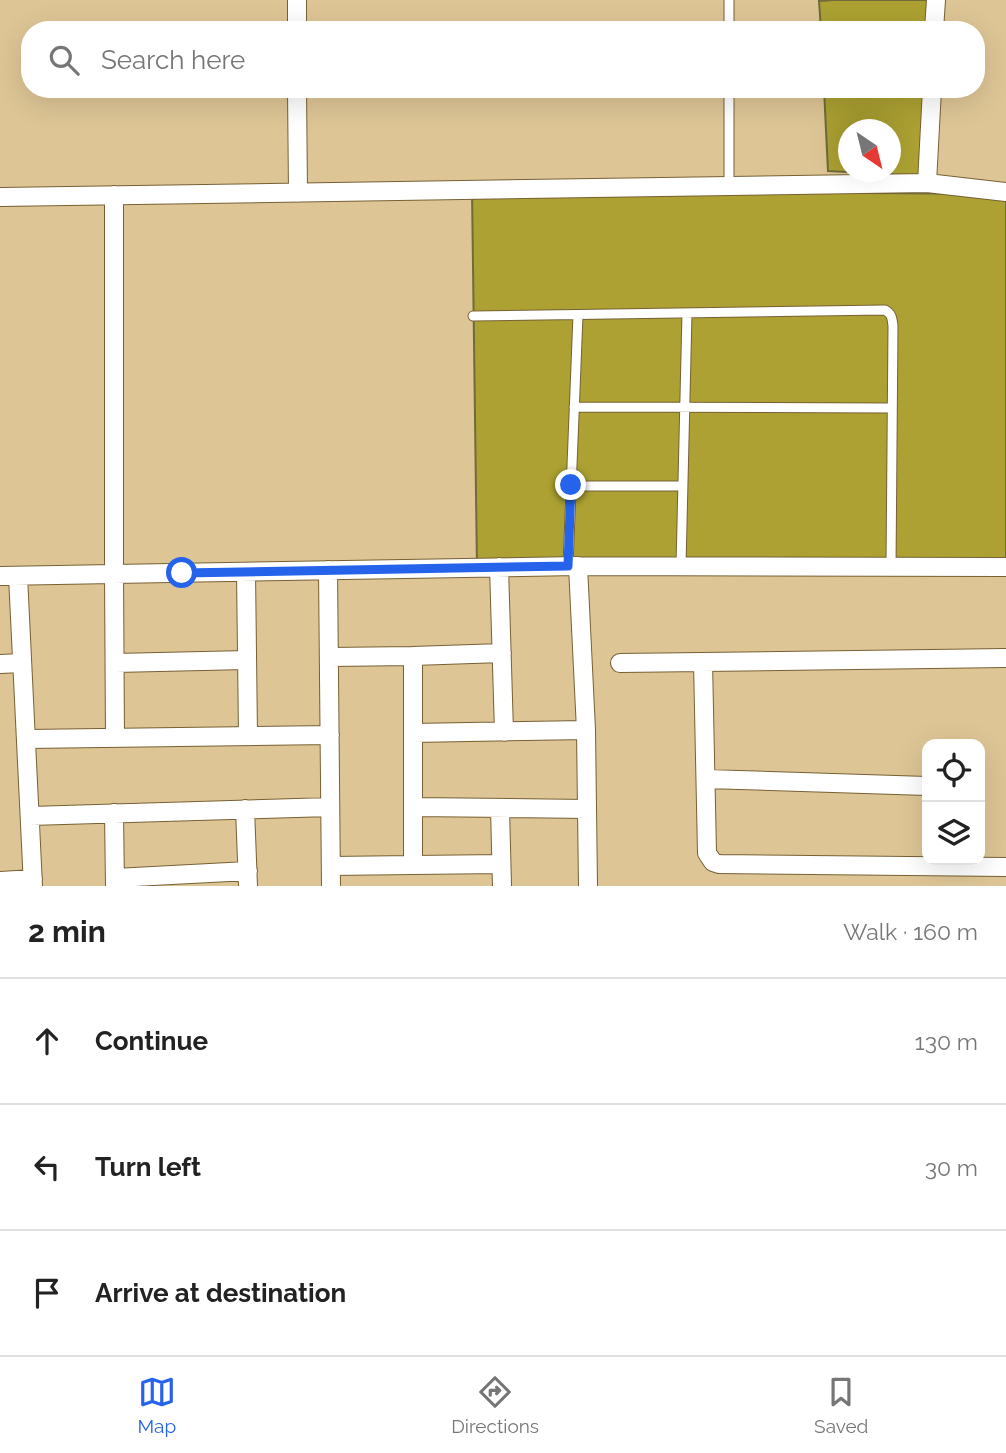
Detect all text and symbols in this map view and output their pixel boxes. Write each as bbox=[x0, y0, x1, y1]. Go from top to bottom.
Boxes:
search box bbox=[21, 21, 985, 98]
icon: search bbox=[45, 41, 83, 79]
text: Search here bbox=[101, 45, 245, 75]
north arrow bbox=[838, 119, 901, 182]
route end bbox=[555, 469, 586, 500]
route start bbox=[166, 557, 197, 588]
map controls bbox=[922, 739, 985, 865]
button: locate bbox=[922, 739, 985, 802]
button: layers bbox=[922, 802, 985, 865]
text: 2 min bbox=[28, 914, 106, 949]
text: Walk · 160 m bbox=[843, 918, 978, 945]
icon: ahead bbox=[28, 1022, 66, 1060]
text: Continue bbox=[95, 1026, 208, 1056]
text: 130 m bbox=[915, 1028, 978, 1055]
icon: left bbox=[28, 1148, 66, 1186]
text: Turn left bbox=[95, 1152, 201, 1182]
text: 30 m bbox=[925, 1154, 978, 1181]
icon: arrive bbox=[28, 1274, 66, 1312]
text: Arrive at destination bbox=[95, 1278, 346, 1308]
tab: Map bbox=[138, 1373, 176, 1437]
tab: Directions bbox=[451, 1373, 539, 1437]
tab: Saved bbox=[814, 1373, 868, 1437]

